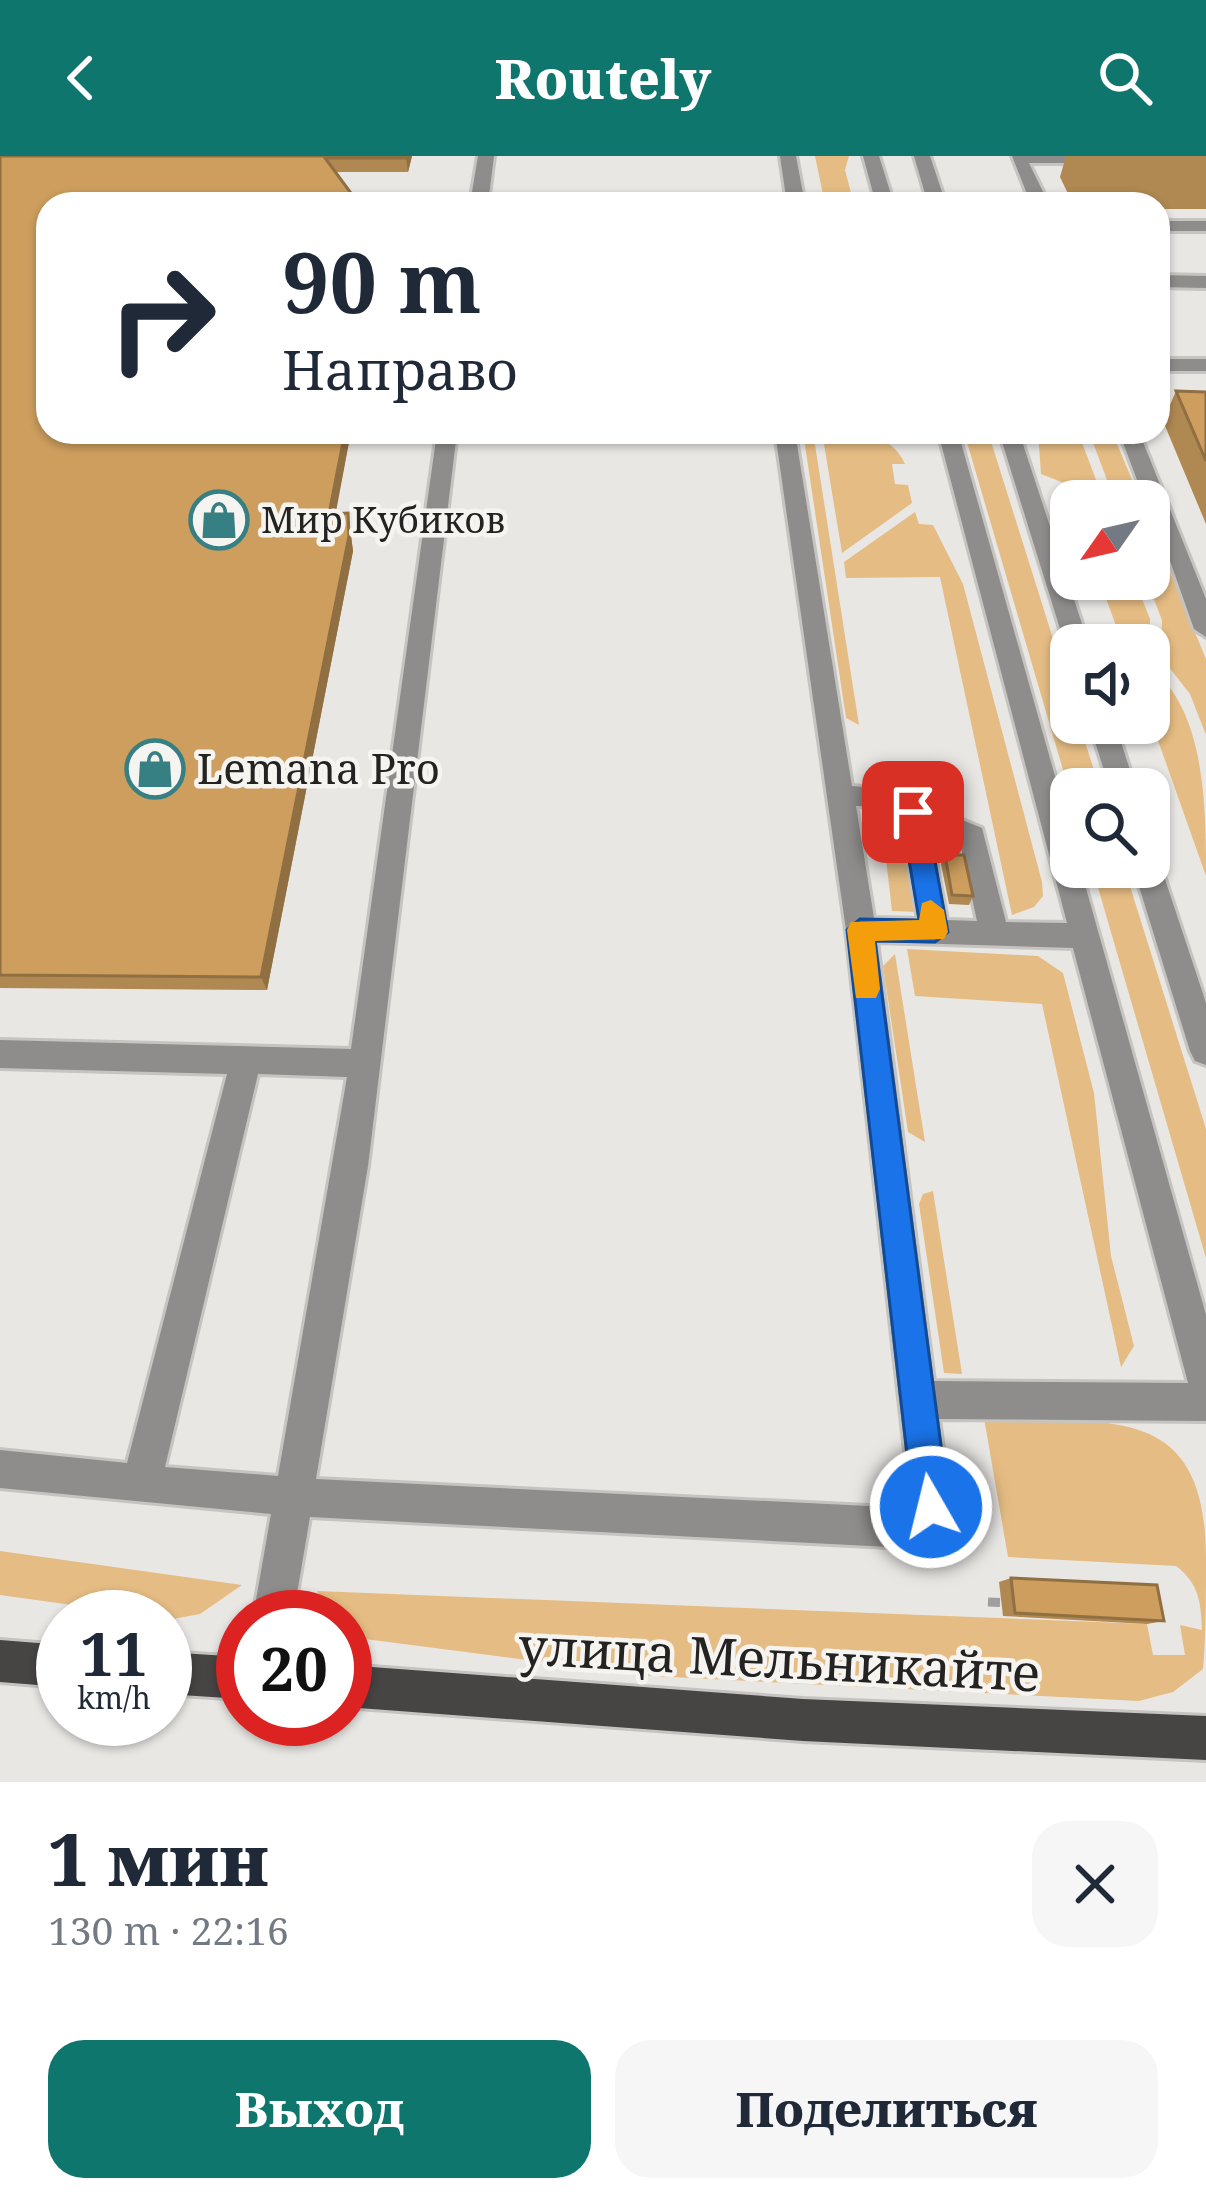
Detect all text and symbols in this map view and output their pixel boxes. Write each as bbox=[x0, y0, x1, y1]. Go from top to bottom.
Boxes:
text: Routely bbox=[495, 41, 711, 115]
icon: back bbox=[48, 45, 114, 111]
icon: search bbox=[1092, 45, 1158, 111]
text: 90 m bbox=[282, 223, 482, 338]
icon: right bbox=[84, 240, 240, 396]
text: Направо bbox=[282, 332, 518, 406]
north arrow bbox=[1050, 480, 1170, 600]
map controls bbox=[1050, 480, 1170, 888]
shop icon: Мир Кубиков bbox=[188, 489, 250, 551]
place label: Мир Кубиков bbox=[261, 495, 505, 544]
button: sound bbox=[1050, 624, 1170, 744]
shop icon: Lemana Pro bbox=[124, 738, 186, 800]
place label: Lemana Pro bbox=[197, 739, 440, 796]
pin bbox=[862, 761, 964, 863]
button: search bbox=[1050, 768, 1170, 888]
icon: arrive bbox=[880, 779, 946, 845]
position arrow bbox=[868, 1444, 994, 1570]
speed limit sign: 20 bbox=[216, 1590, 372, 1746]
street label: улица Мельникайте bbox=[517, 1609, 1042, 1707]
text: 11 bbox=[80, 1612, 148, 1694]
text: km/h bbox=[77, 1677, 151, 1718]
text: 1 мин bbox=[48, 1809, 269, 1907]
button: close bbox=[1032, 1821, 1158, 1947]
text: 130 m · 22:16 bbox=[48, 1903, 289, 1956]
button: Выход bbox=[48, 2040, 591, 2178]
button: Поделиться bbox=[615, 2040, 1158, 2178]

